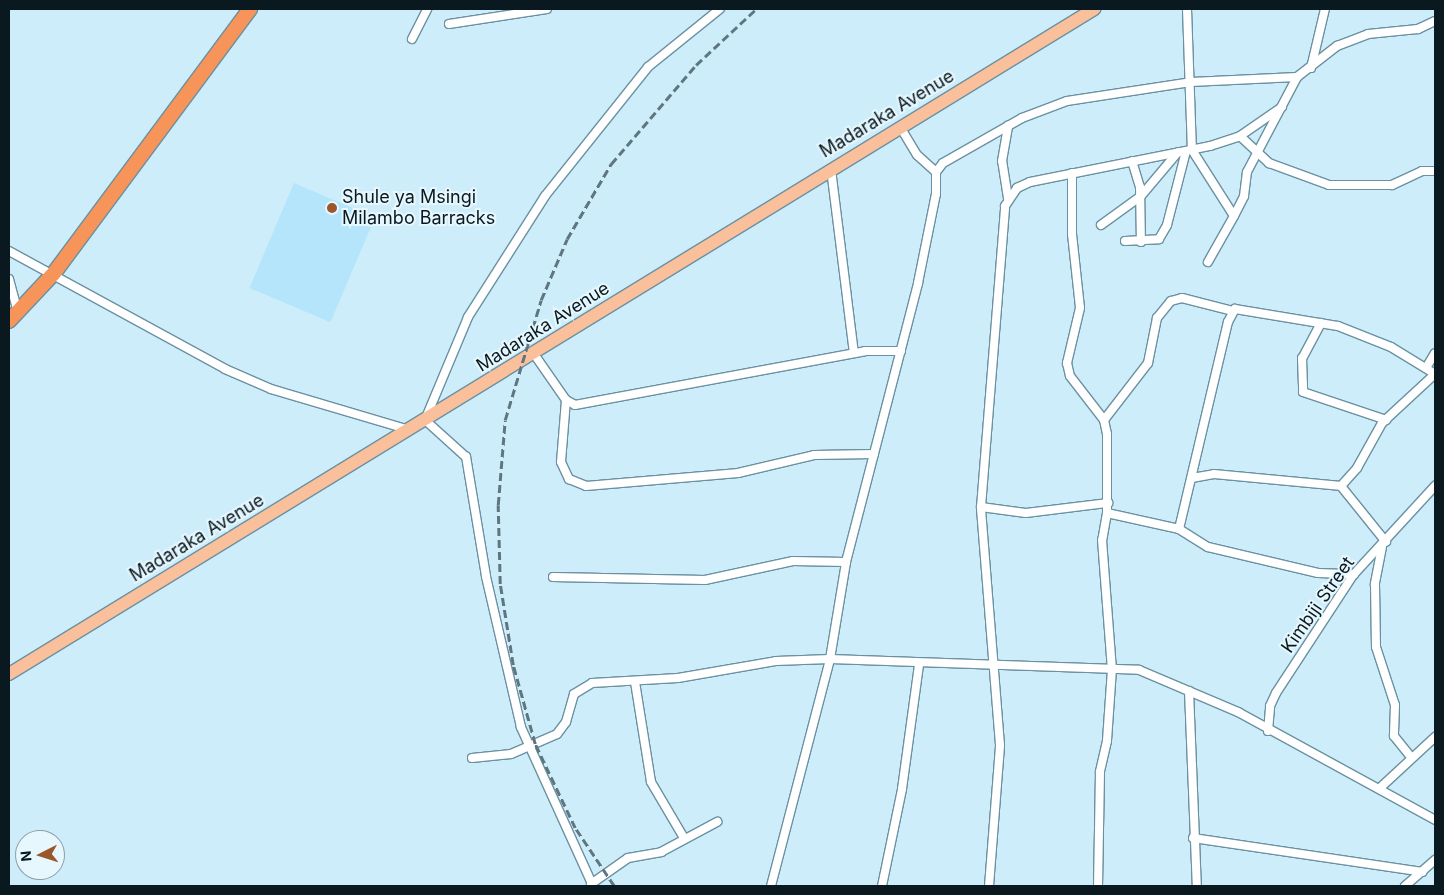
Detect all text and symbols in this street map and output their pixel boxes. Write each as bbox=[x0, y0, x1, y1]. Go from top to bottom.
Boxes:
street label: Madaraka Avenue bbox=[816, 65, 958, 163]
place label: Shule ya Msingi Milambo Barracks bbox=[342, 187, 495, 230]
marker: Shule ya Msingi Milambo Barracks bbox=[326, 202, 338, 214]
street label: Madaraka Avenue bbox=[473, 277, 613, 377]
street label: Madaraka Avenue bbox=[126, 489, 268, 587]
street label: Kimbiji Street bbox=[1277, 553, 1359, 657]
north arrow bbox=[15, 830, 65, 880]
text: N bbox=[17, 850, 34, 862]

